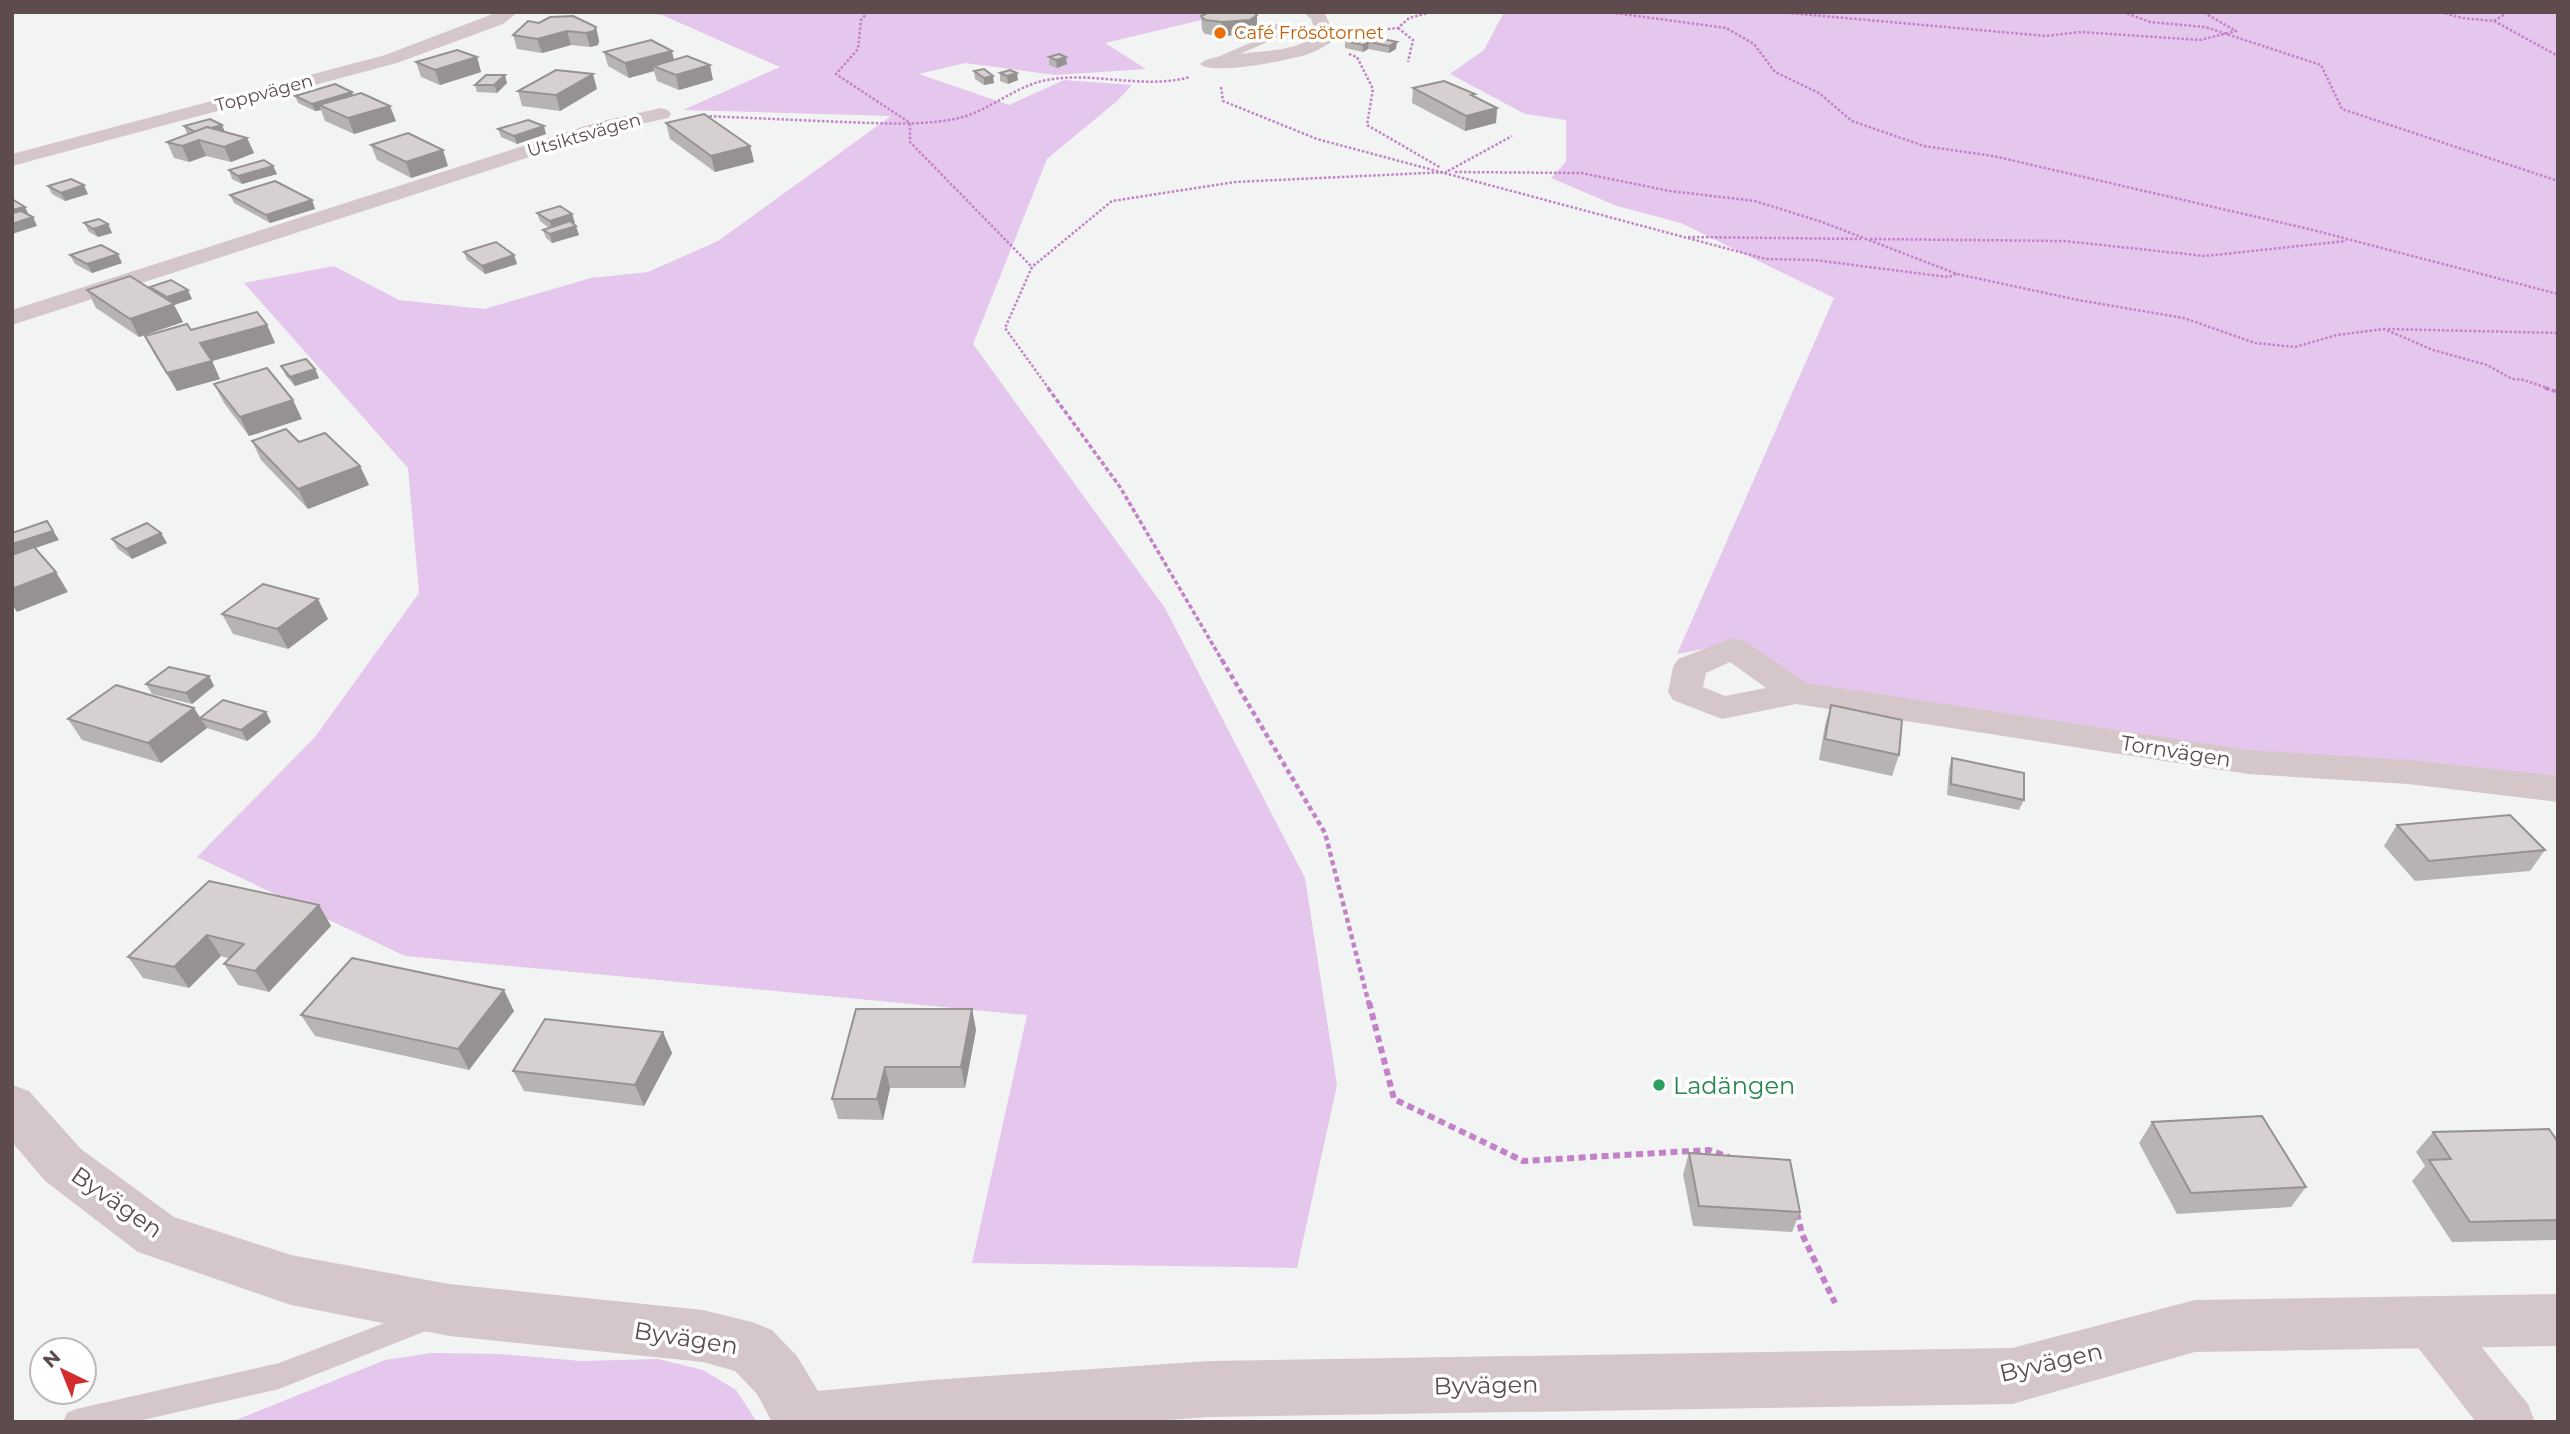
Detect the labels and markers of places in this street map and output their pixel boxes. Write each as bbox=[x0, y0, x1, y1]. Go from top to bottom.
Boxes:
place label: Café Frösötornet bbox=[1234, 22, 1384, 44]
marker: Café Frösötornet bbox=[1212, 25, 1228, 41]
place label: Ladängen bbox=[1673, 1071, 1795, 1100]
marker: Ladängen bbox=[1651, 1077, 1667, 1093]

